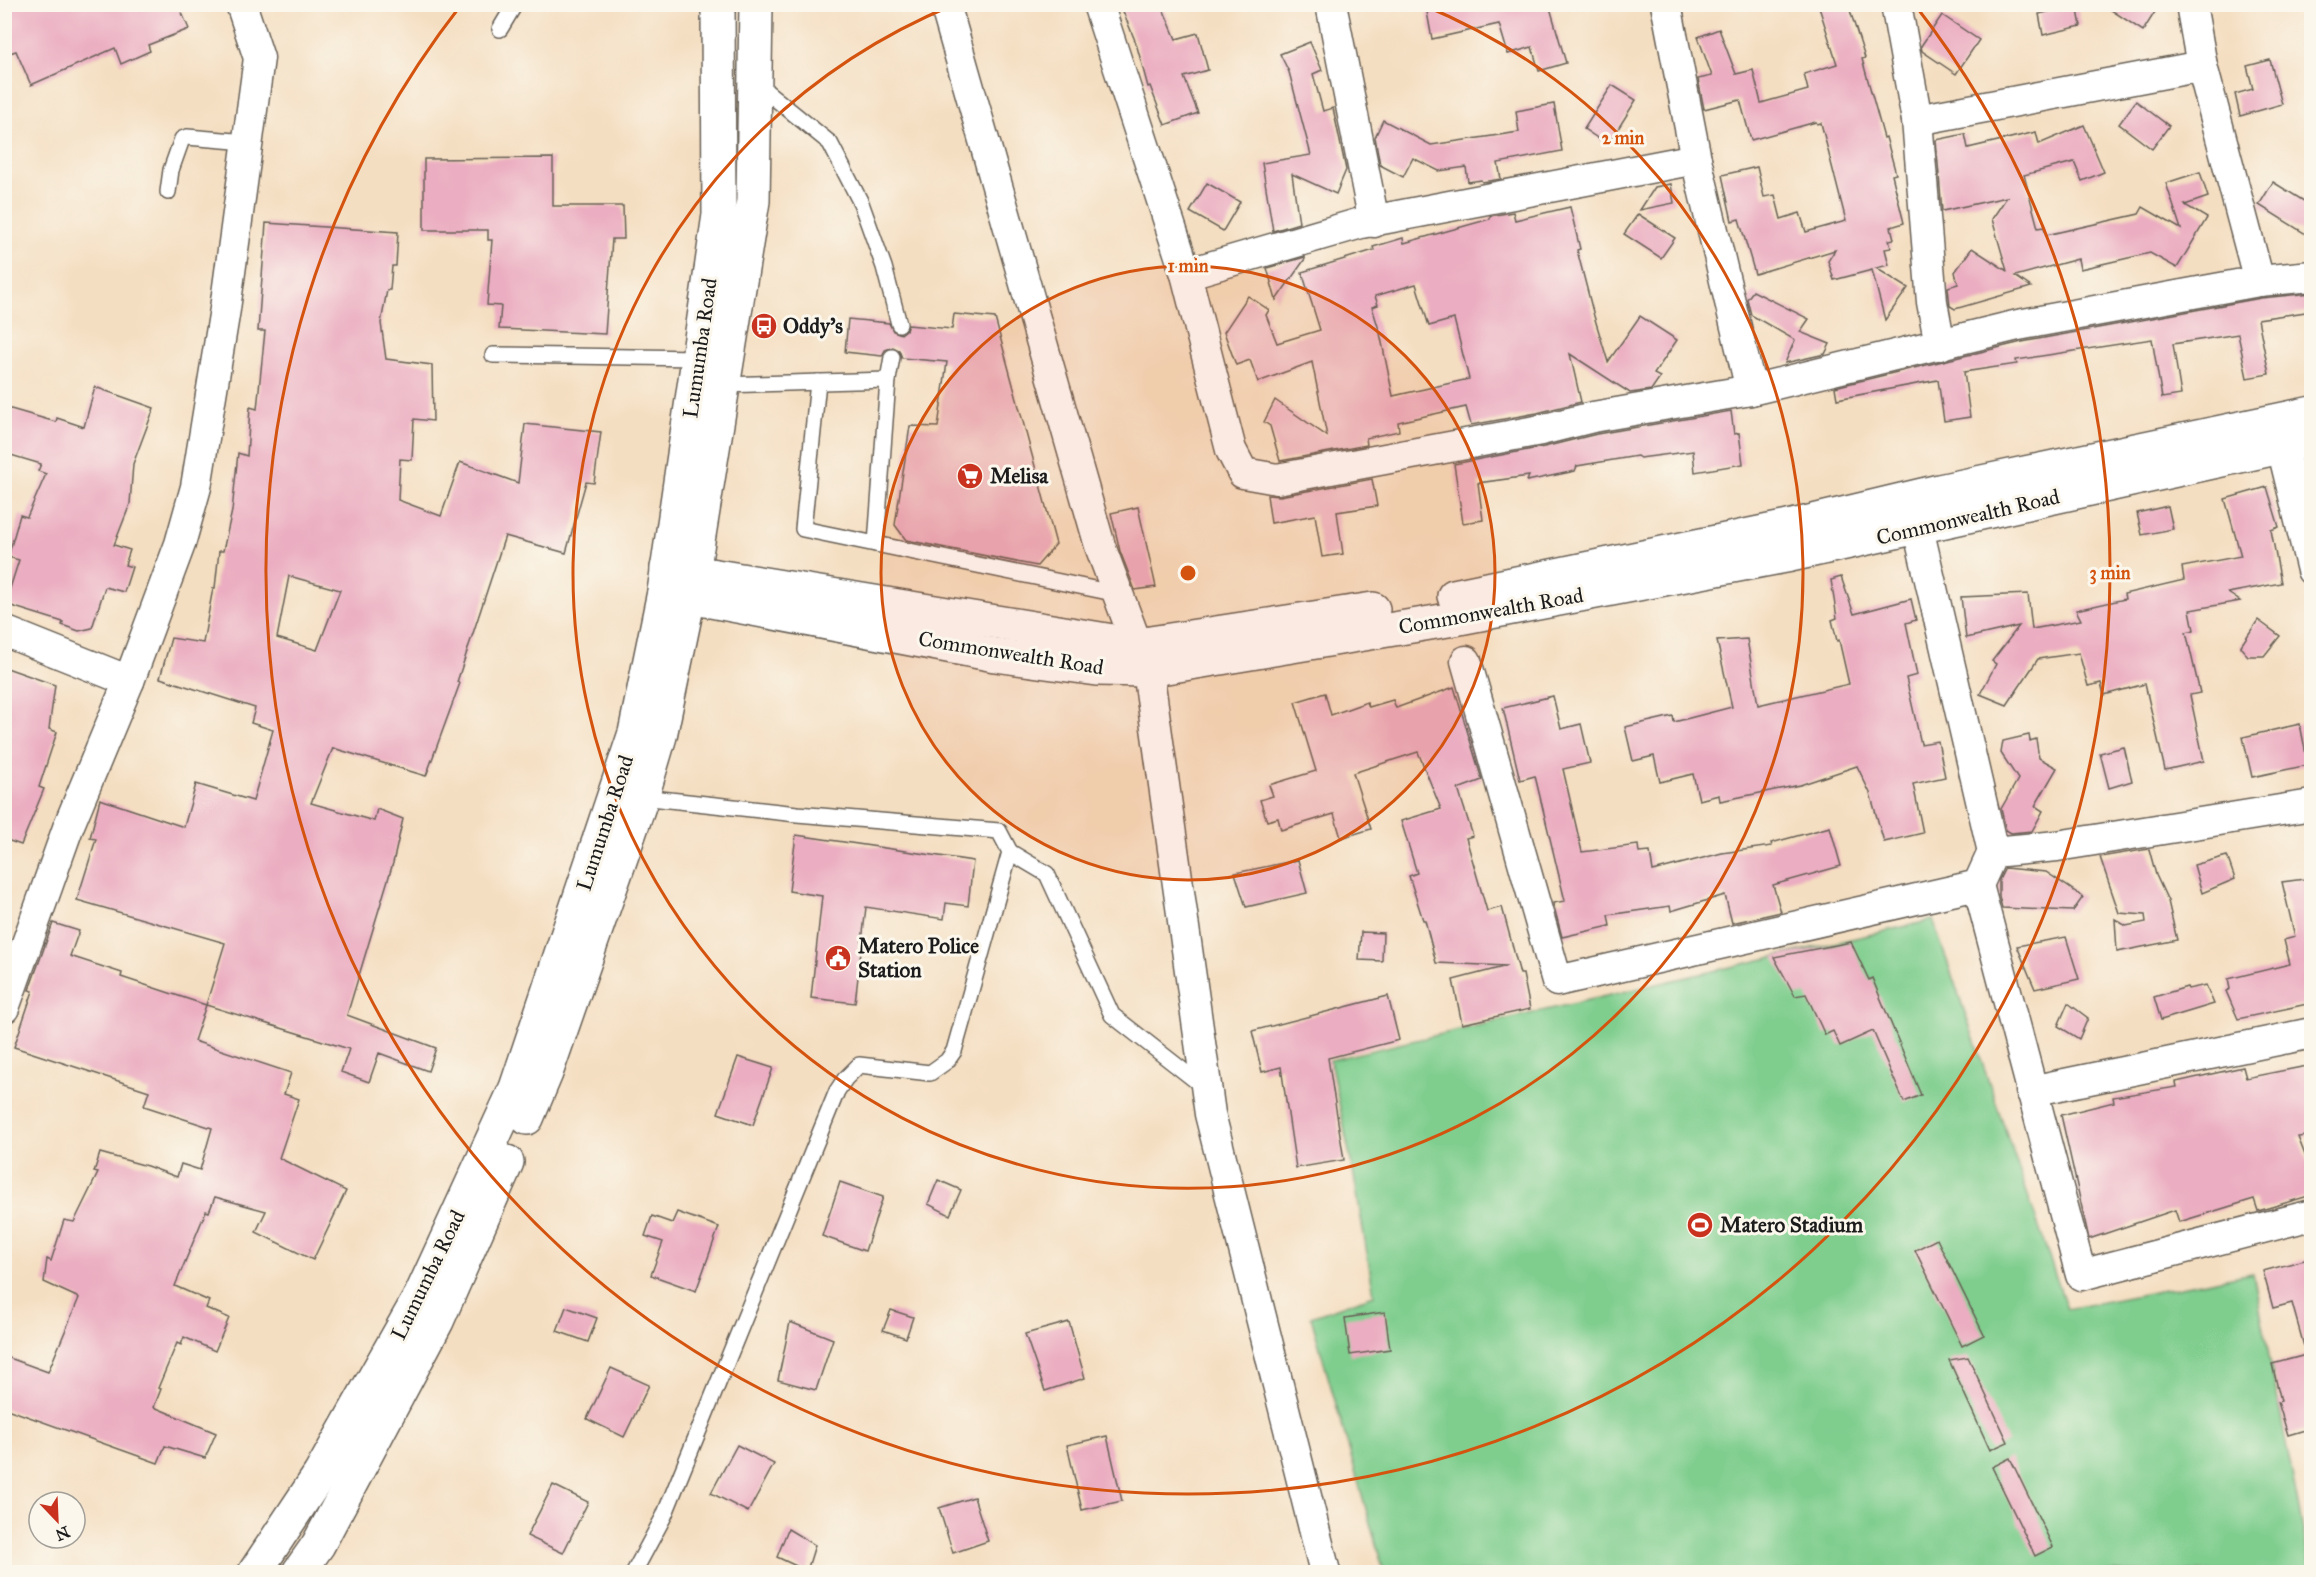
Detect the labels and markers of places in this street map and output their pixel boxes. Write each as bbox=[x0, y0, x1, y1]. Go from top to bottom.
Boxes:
bus stop icon: Oddy's bbox=[749, 311, 779, 341]
place label: Oddy's bbox=[783, 313, 843, 339]
supermarket icon: Melisa bbox=[955, 461, 985, 491]
place label: Melisa bbox=[990, 463, 1049, 489]
centre of rings bbox=[1178, 563, 1198, 583]
place label: Matero Police Station bbox=[858, 933, 979, 983]
public building icon: Matero Police Station bbox=[823, 943, 853, 973]
sports icon: Matero Stadium bbox=[1685, 1210, 1715, 1240]
place label: Matero Stadium bbox=[1720, 1212, 1863, 1238]

